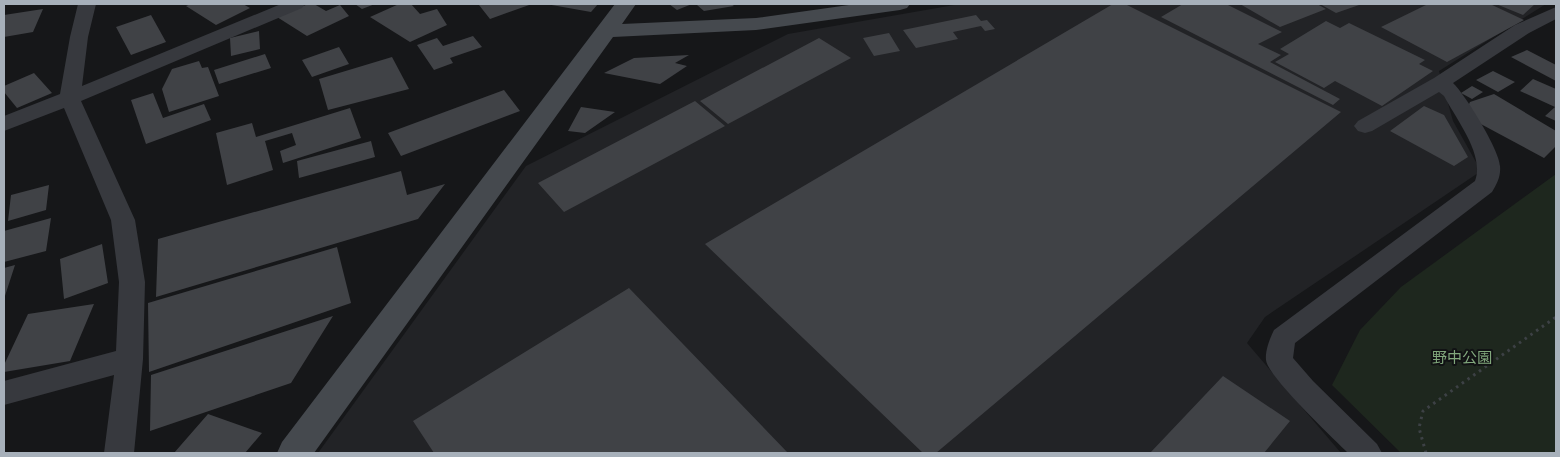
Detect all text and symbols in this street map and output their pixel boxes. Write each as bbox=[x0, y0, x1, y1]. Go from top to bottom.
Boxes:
park label: 野中公園 bbox=[1432, 349, 1492, 368]

